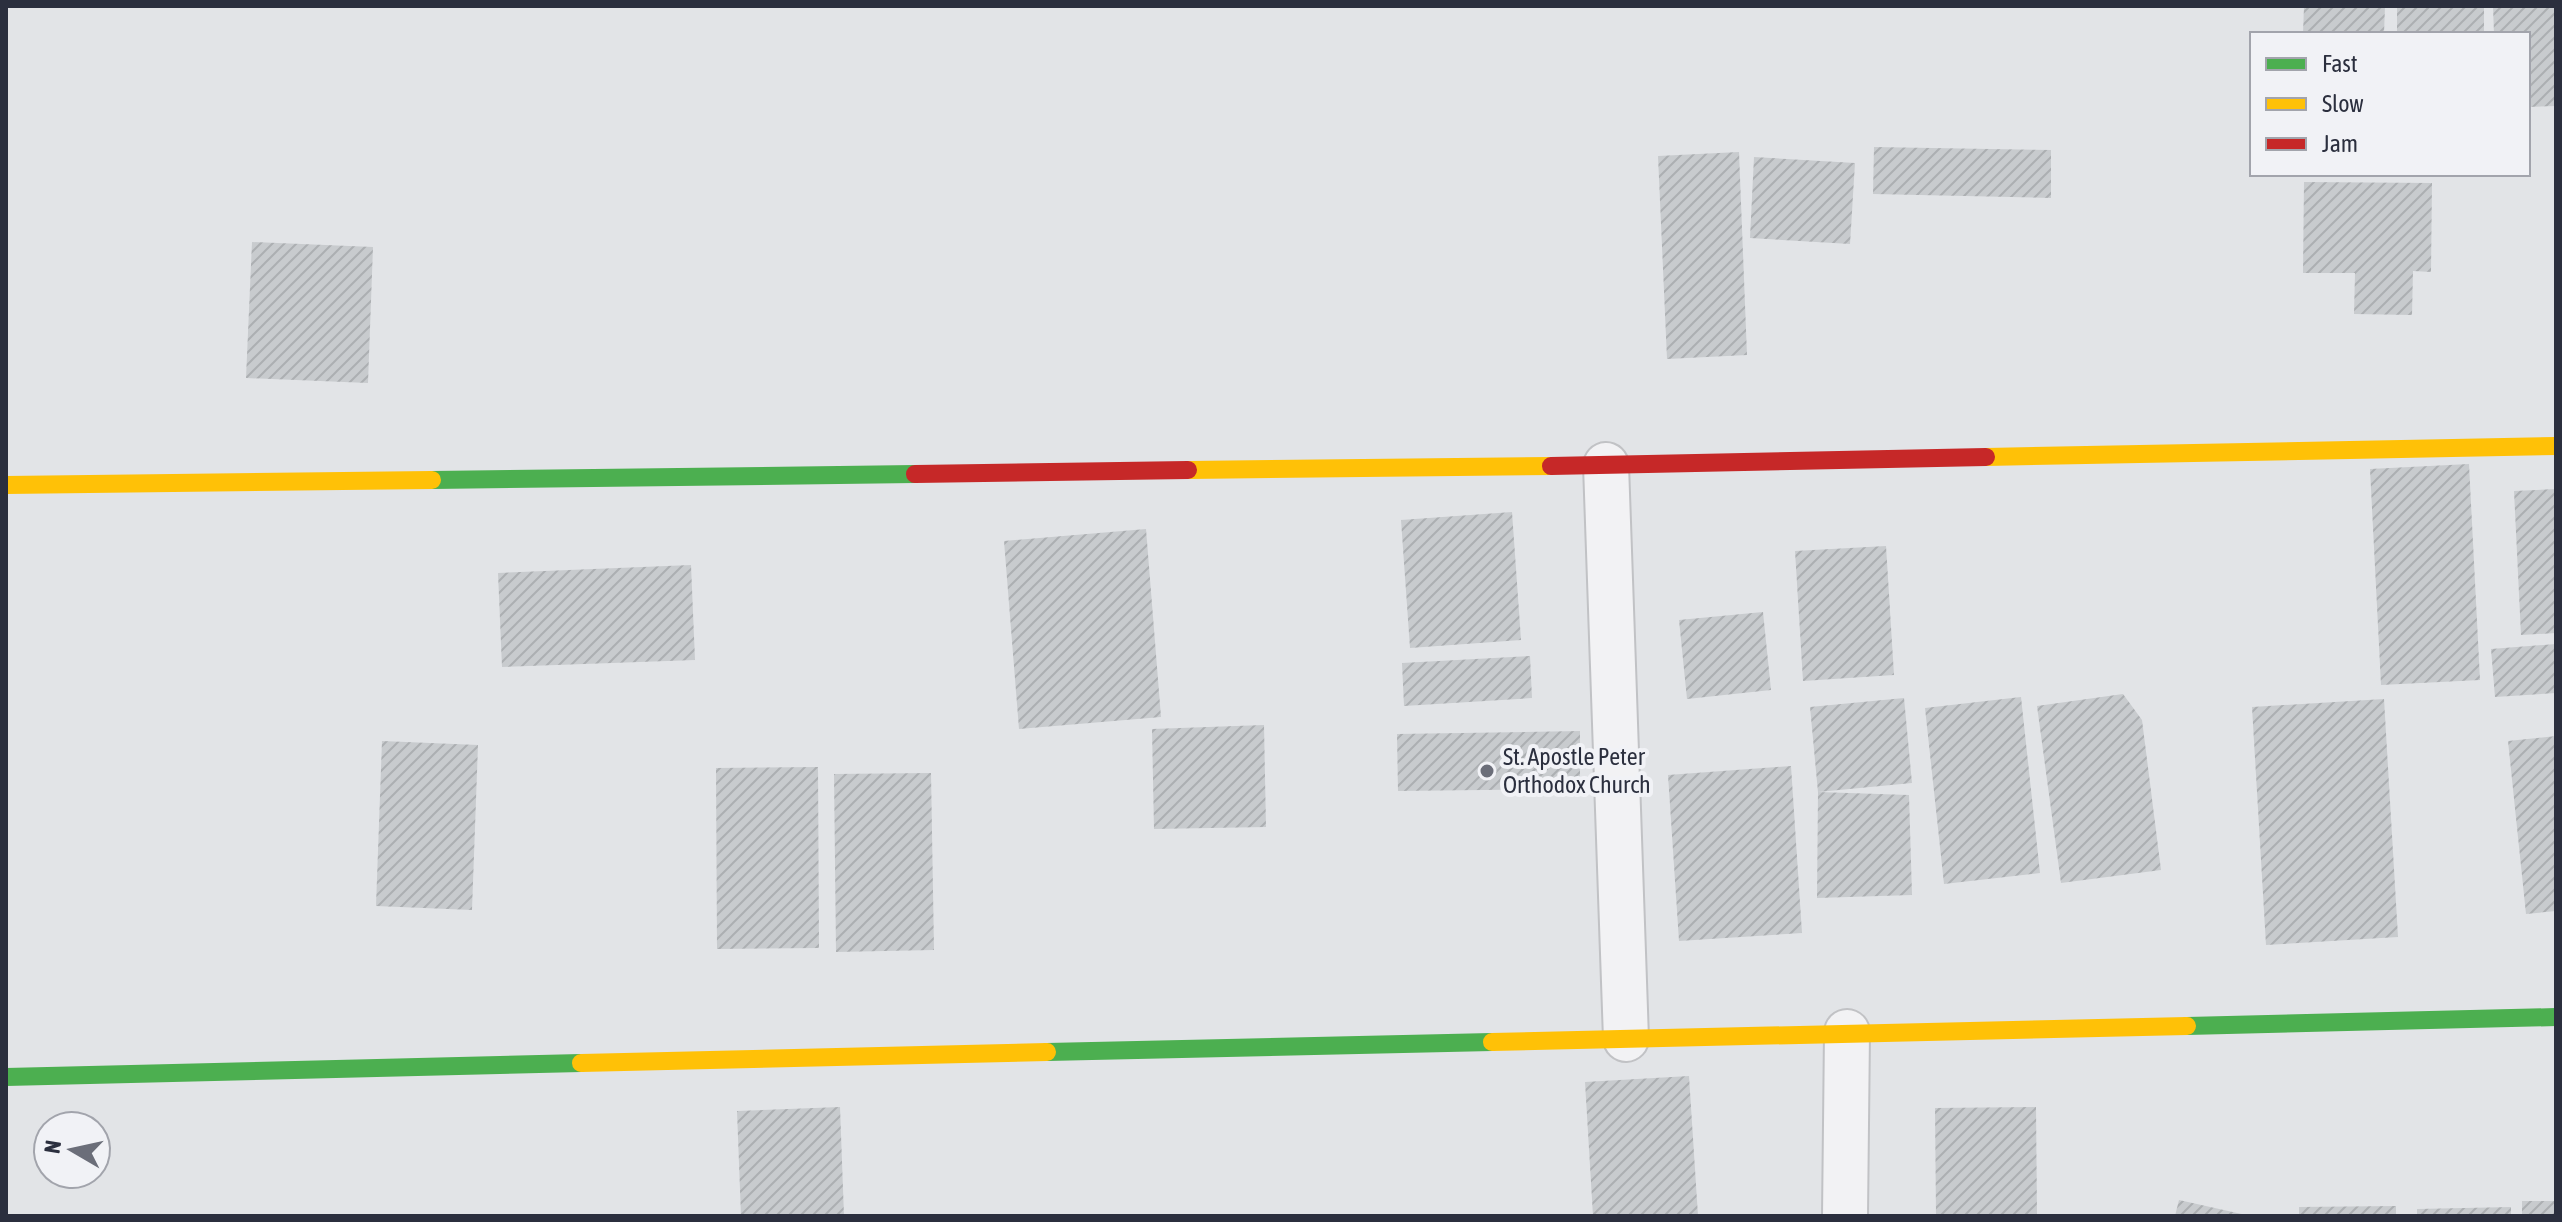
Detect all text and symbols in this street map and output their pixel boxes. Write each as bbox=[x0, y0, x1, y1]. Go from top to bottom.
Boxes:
legend bbox=[2250, 32, 2530, 176]
text: Fast bbox=[2322, 50, 2358, 77]
text: Slow bbox=[2322, 90, 2364, 117]
text: Jam bbox=[2322, 130, 2358, 157]
place label: St. Apostle Peter Orthodox Church bbox=[1503, 743, 1651, 798]
marker: St. Apostle Peter Orthodox Church bbox=[1478, 762, 1496, 780]
north arrow bbox=[32, 1110, 112, 1190]
text: N bbox=[38, 1138, 66, 1155]

